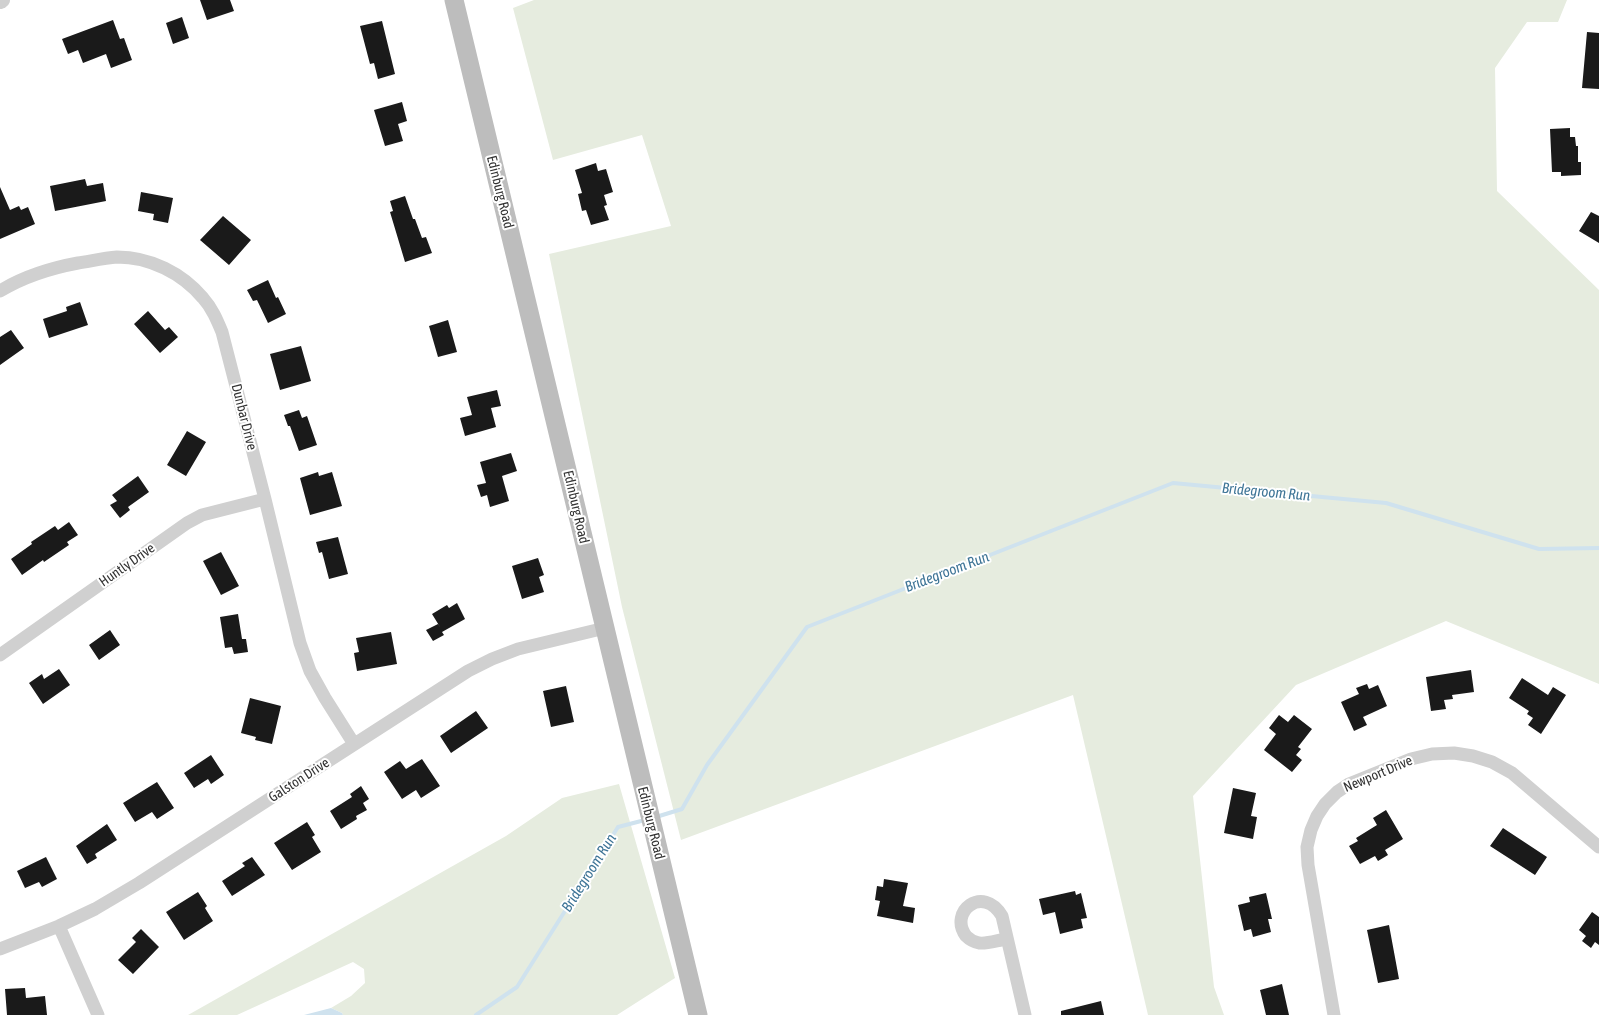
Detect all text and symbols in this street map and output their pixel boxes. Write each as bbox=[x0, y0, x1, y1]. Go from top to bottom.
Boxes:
street label: Edinburg Road bbox=[483, 154, 517, 230]
street label: Dunbar Drive bbox=[228, 382, 260, 452]
street label: Edinburg Road bbox=[559, 469, 593, 545]
water label: Bridegroom Run bbox=[1221, 479, 1311, 505]
street label: Huntly Drive bbox=[96, 540, 158, 590]
water label: Bridegroom Run bbox=[902, 548, 992, 596]
street label: Newport Drive bbox=[1341, 752, 1415, 796]
street label: Galston Drive bbox=[266, 754, 332, 806]
street label: Edinburg Road bbox=[634, 785, 668, 861]
water label: Bridegroom Run bbox=[558, 831, 620, 915]

